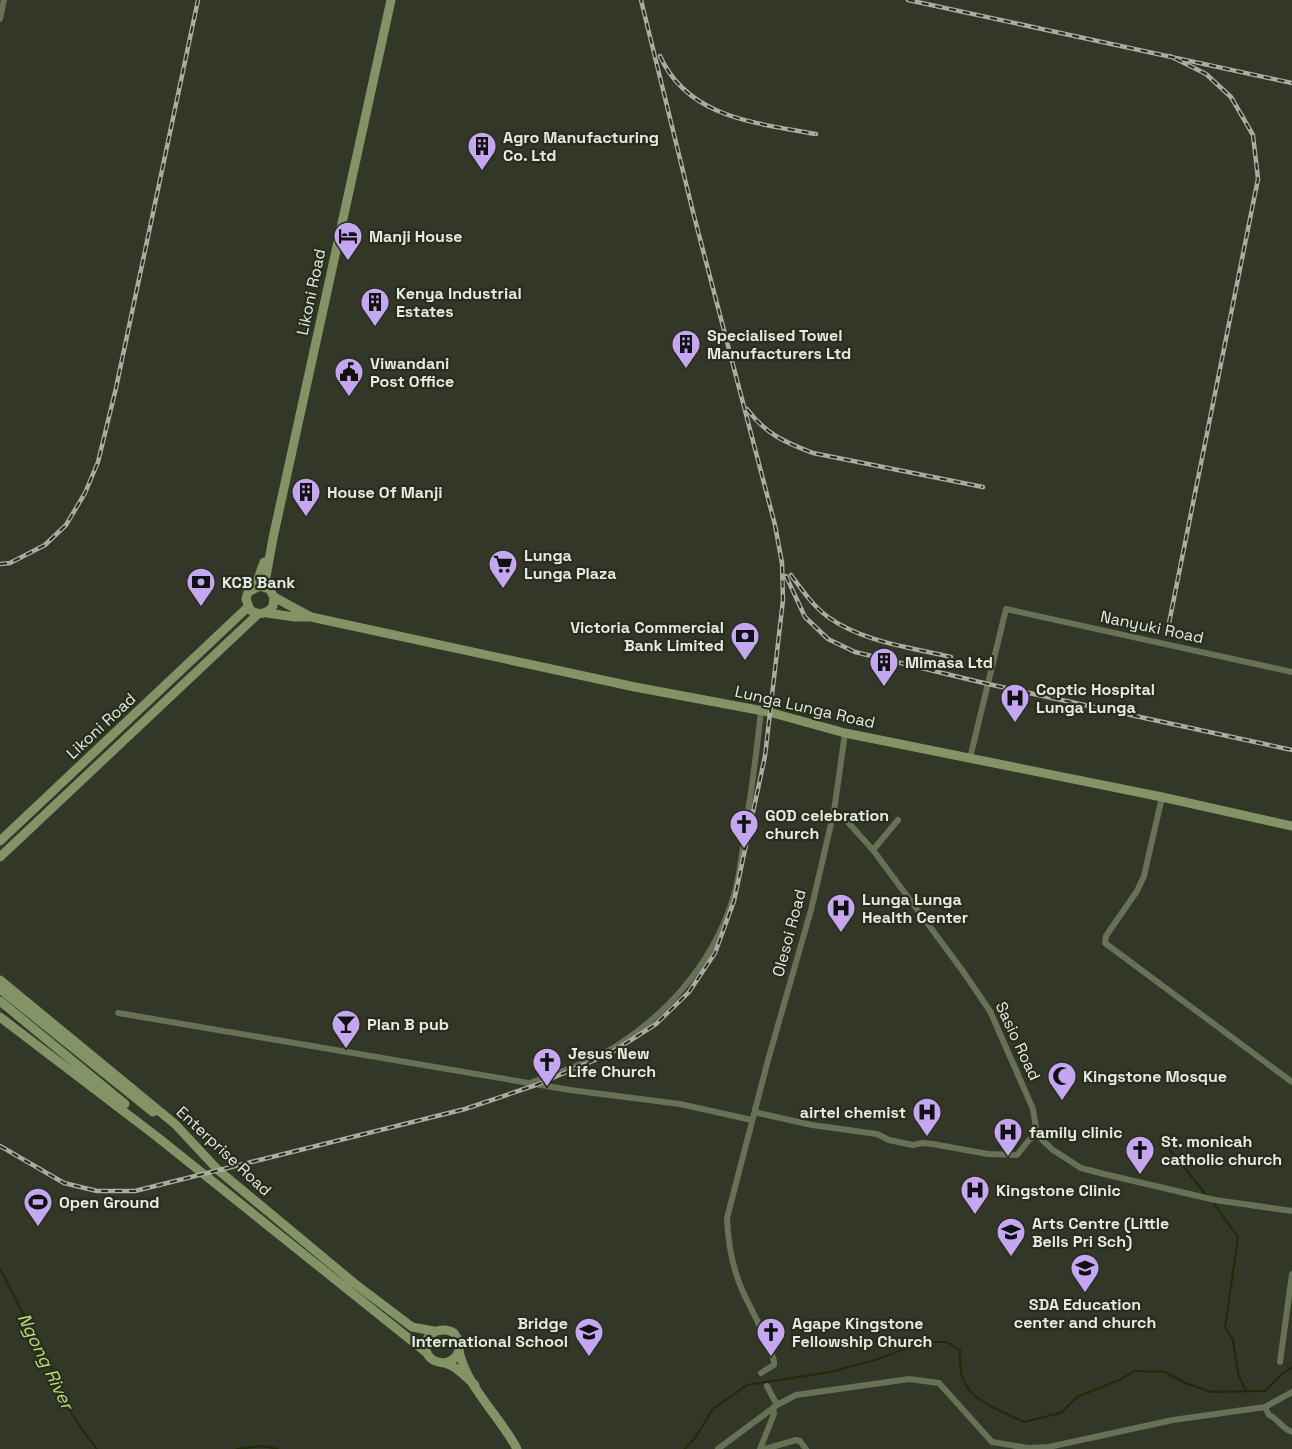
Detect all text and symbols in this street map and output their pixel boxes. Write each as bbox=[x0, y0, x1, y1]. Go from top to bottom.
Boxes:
place label: Agro Manufacturing Co. Ltd bbox=[503, 127, 659, 166]
building icon: Agro Manufacturing Co. Ltd bbox=[466, 130, 498, 172]
hotel icon: Manji House bbox=[332, 220, 364, 262]
place label: Manji House bbox=[369, 226, 463, 247]
street label: Likoni Road bbox=[292, 247, 330, 337]
place label: Kenya Industrial Estates bbox=[396, 283, 522, 322]
building icon: Kenya Industrial Estates bbox=[359, 286, 391, 328]
place label: Specialised Towel Manufacturers Ltd bbox=[707, 325, 851, 364]
building icon: Specialised Towel Manufacturers Ltd bbox=[670, 328, 702, 370]
place label: Viwandani Post Office bbox=[370, 353, 454, 392]
public building icon: Viwandani Post Office bbox=[333, 356, 365, 398]
building icon: House Of Manji bbox=[290, 476, 322, 518]
place label: House Of Manji bbox=[327, 482, 442, 503]
place label: Lunga Lunga Plaza bbox=[524, 545, 617, 584]
supermarket icon: Lunga Lunga Plaza bbox=[487, 548, 519, 590]
bank icon: KCB Bank bbox=[185, 566, 217, 608]
place label: KCB Bank bbox=[222, 572, 295, 593]
street label: Nanyuki Road bbox=[1098, 606, 1206, 648]
place label: Victoria Commercial Bank Limited bbox=[570, 617, 724, 656]
bank icon: Victoria Commercial Bank Limited bbox=[729, 620, 761, 662]
building icon: Mimasa Ltd bbox=[868, 646, 900, 688]
place label: Mimasa Ltd bbox=[905, 652, 993, 673]
place label: Coptic Hospital Lunga Lunga bbox=[1036, 679, 1155, 718]
street label: Lunga Lunga Road bbox=[733, 681, 877, 733]
hospital icon: Coptic Hospital Lunga Lunga bbox=[999, 682, 1031, 724]
street label: Likoni Road bbox=[62, 688, 140, 764]
place label: GOD celebration church bbox=[765, 805, 889, 844]
church icon: GOD celebration church bbox=[728, 808, 760, 850]
street label: Olesoi Road bbox=[767, 887, 811, 979]
place label: Lunga Lunga Health Center bbox=[862, 889, 968, 928]
hospital icon: Lunga Lunga Health Center bbox=[825, 892, 857, 934]
street label: Sasio Road bbox=[991, 998, 1045, 1084]
bar icon: Plan B pub bbox=[330, 1008, 362, 1050]
place label: Plan B pub bbox=[367, 1014, 449, 1035]
place label: Jesus New Life Church bbox=[568, 1043, 656, 1082]
church icon: Jesus New Life Church bbox=[531, 1046, 563, 1088]
mosque icon: Kingstone Mosque bbox=[1046, 1060, 1078, 1102]
place label: Kingstone Mosque bbox=[1083, 1066, 1227, 1087]
hospital icon: airtel chemist bbox=[911, 1096, 943, 1138]
street label: Enterprise Road bbox=[172, 1101, 276, 1201]
place label: airtel chemist bbox=[800, 1102, 906, 1123]
hospital icon: family clinic bbox=[992, 1116, 1024, 1158]
place label: family clinic bbox=[1029, 1122, 1123, 1143]
place label: St. monicah catholic church bbox=[1161, 1131, 1282, 1170]
church icon: St. monicah catholic church bbox=[1124, 1134, 1156, 1176]
hospital icon: Kingstone Clinic bbox=[959, 1174, 991, 1216]
place label: Kingstone Clinic bbox=[996, 1180, 1121, 1201]
sports icon: Open Ground bbox=[22, 1186, 54, 1228]
place label: Open Ground bbox=[59, 1192, 160, 1213]
place label: Arts Centre (Little Bells Pri Sch) bbox=[1032, 1213, 1169, 1252]
school or university icon: Arts Centre (Little Bells Pri Sch) bbox=[995, 1216, 1027, 1258]
school or university icon: SDA Education center and church bbox=[1069, 1252, 1101, 1294]
place label: SDA Education center and church bbox=[1014, 1294, 1156, 1333]
water label: Ngong River bbox=[13, 1309, 80, 1415]
place label: Bridge International School bbox=[412, 1313, 568, 1352]
place label: Agape Kingstone Fellowship Church bbox=[792, 1313, 932, 1352]
school or university icon: Bridge International School bbox=[573, 1316, 605, 1358]
church icon: Agape Kingstone Fellowship Church bbox=[755, 1316, 787, 1358]

